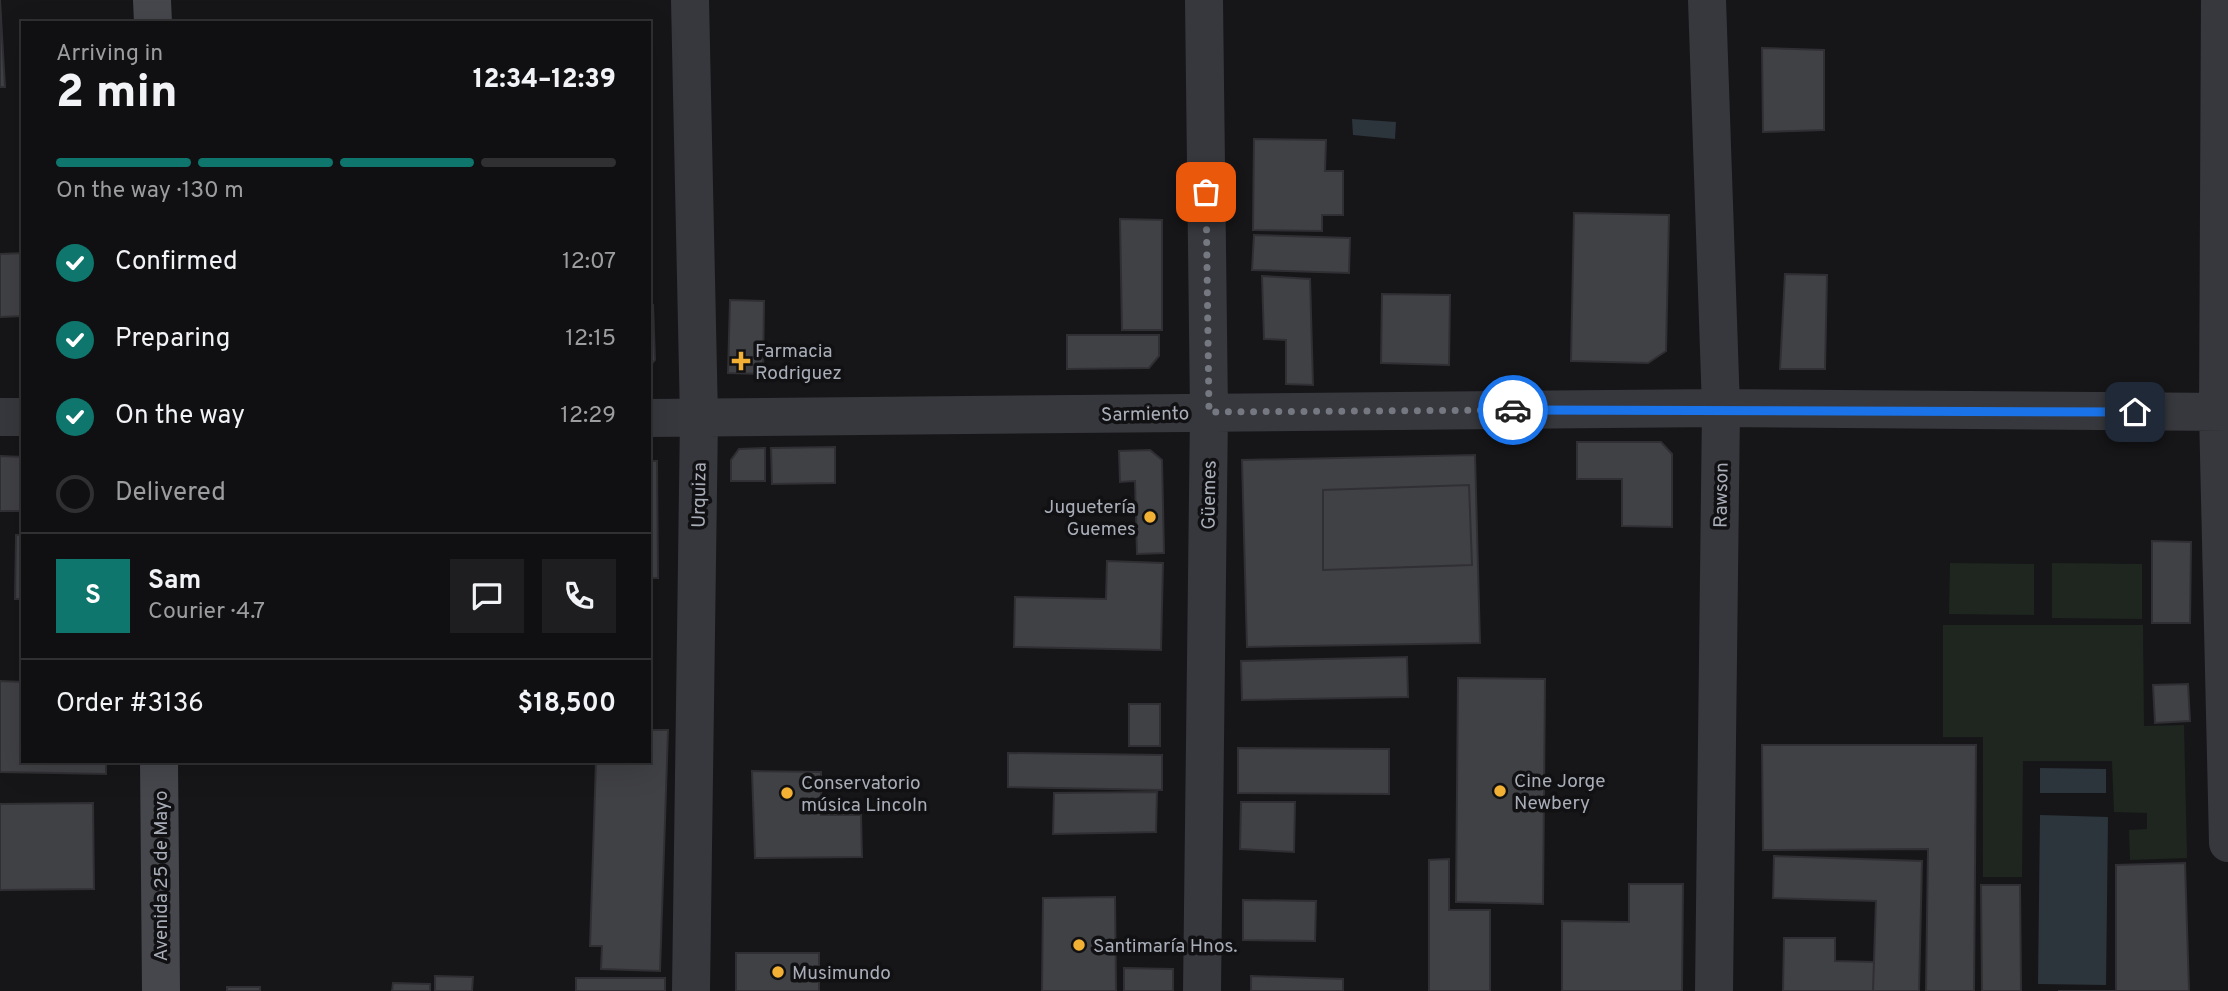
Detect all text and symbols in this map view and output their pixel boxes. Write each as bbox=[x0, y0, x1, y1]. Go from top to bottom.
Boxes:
text: Arriving in bbox=[56, 40, 163, 69]
text: 12:34–12:39 bbox=[473, 64, 616, 97]
text: 2 min bbox=[56, 65, 178, 124]
pin bbox=[1176, 162, 1236, 222]
icon: bag bbox=[1187, 173, 1225, 211]
text: On the way · 130 m bbox=[56, 177, 244, 206]
icon: check bbox=[56, 244, 94, 282]
text: Confirmed bbox=[115, 246, 238, 279]
text: 12:07 bbox=[562, 248, 616, 277]
icon: check bbox=[56, 321, 94, 359]
text: Preparing bbox=[115, 323, 230, 356]
text: 12:15 bbox=[565, 325, 616, 354]
place label: Farmacia Rodriguez bbox=[755, 340, 842, 386]
marker: Farmacia Rodriguez bbox=[733, 353, 749, 369]
courier bbox=[1478, 375, 1548, 445]
pin bbox=[2105, 382, 2165, 442]
icon: car bbox=[1494, 391, 1532, 429]
icon: home bbox=[2116, 393, 2154, 431]
icon: check bbox=[56, 398, 94, 436]
text: On the way bbox=[115, 400, 245, 433]
text: 12:29 bbox=[560, 402, 616, 431]
street label: Sarmiento bbox=[1101, 402, 1189, 428]
street label: Güemes bbox=[1197, 460, 1223, 530]
street label: Urquiza bbox=[687, 462, 713, 528]
street label: Rawson bbox=[1709, 462, 1735, 528]
text: Delivered bbox=[115, 477, 226, 510]
place label: Juguetería Guemes bbox=[1044, 496, 1136, 542]
marker: Juguetería Guemes bbox=[1142, 509, 1158, 525]
button: chat bbox=[450, 559, 524, 633]
button: phone bbox=[542, 559, 616, 633]
text: Sam bbox=[148, 565, 201, 598]
text: S bbox=[85, 580, 101, 613]
text: Courier · 4.7 bbox=[148, 598, 265, 627]
text: Order #3136 bbox=[56, 688, 204, 721]
text: $18,500 bbox=[518, 688, 616, 721]
place label: Cine Jorge Newbery bbox=[1514, 770, 1605, 816]
place label: Conservatorio música Lincoln bbox=[801, 772, 928, 818]
marker: Cine Jorge Newbery bbox=[1492, 783, 1508, 799]
marker: Conservatorio música Lincoln bbox=[779, 785, 795, 801]
street label: Avenida 25 de Mayo bbox=[150, 790, 174, 962]
place label: Santimaría Hnos. bbox=[1093, 935, 1238, 959]
marker: Santimaría Hnos. bbox=[1071, 937, 1087, 953]
place label: Musimundo bbox=[792, 962, 891, 986]
marker: Musimundo bbox=[770, 964, 786, 980]

